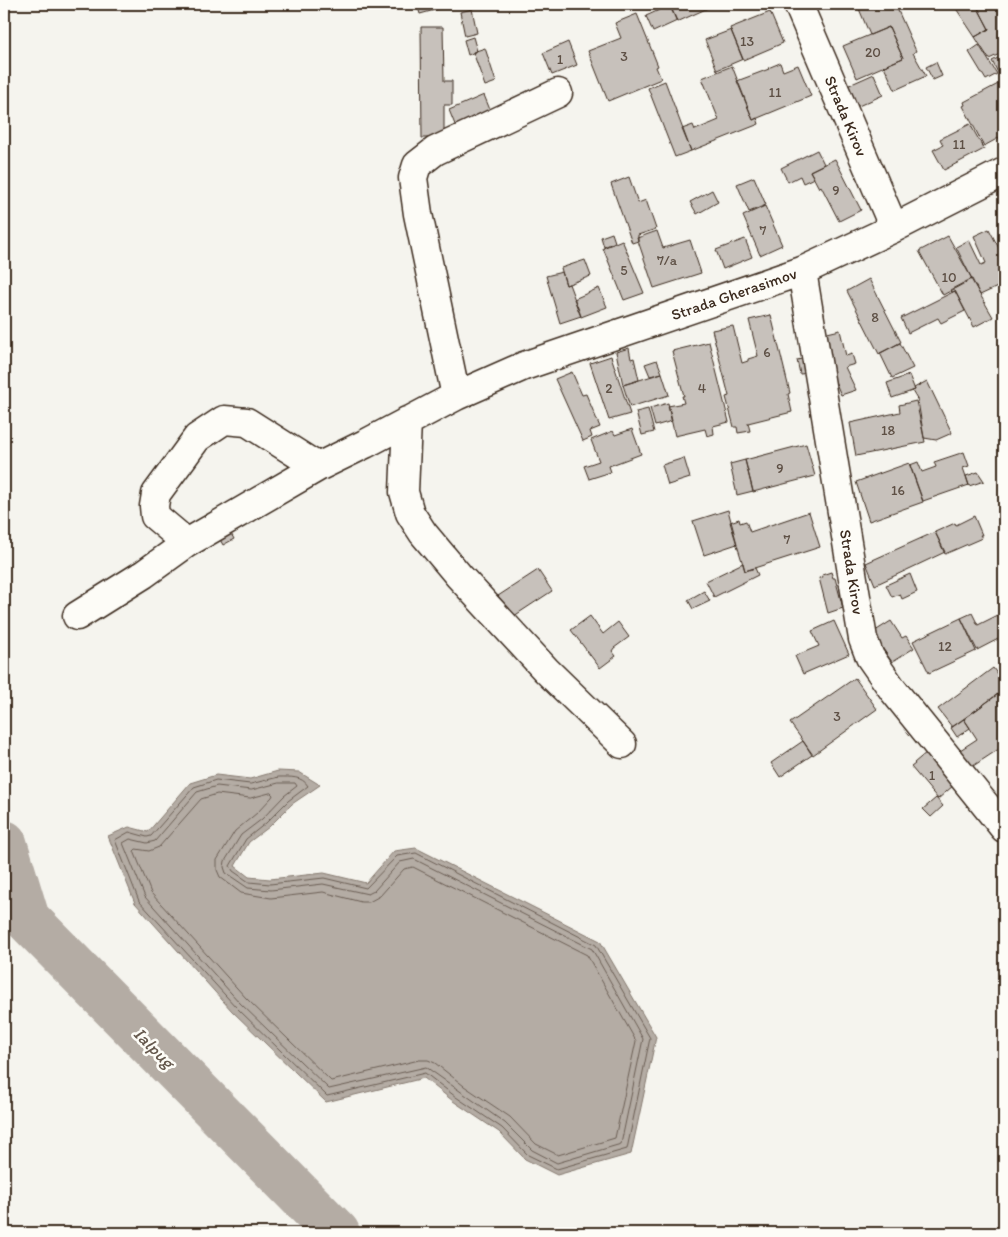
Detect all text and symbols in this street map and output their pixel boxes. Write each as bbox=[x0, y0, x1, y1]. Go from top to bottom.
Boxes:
house number: 13 bbox=[740, 33, 754, 50]
house number: 20 bbox=[865, 44, 881, 61]
house number: 3 bbox=[620, 48, 628, 65]
house number: 1 bbox=[557, 51, 564, 68]
street label: Strada Kirov bbox=[820, 73, 872, 160]
house number: 11 bbox=[769, 84, 782, 101]
house number: 11 bbox=[953, 136, 966, 153]
house number: 9 bbox=[832, 182, 840, 199]
house number: 7 bbox=[760, 222, 767, 239]
house number: 7/a bbox=[657, 252, 678, 269]
house number: 5 bbox=[620, 262, 628, 279]
street label: Strada Gherasimov bbox=[669, 263, 800, 324]
house number: 10 bbox=[941, 269, 957, 286]
house number: 8 bbox=[871, 309, 879, 326]
house number: 6 bbox=[763, 344, 771, 361]
house number: 2 bbox=[605, 380, 613, 397]
house number: 4 bbox=[698, 380, 707, 397]
house number: 18 bbox=[881, 422, 895, 439]
house number: 9 bbox=[776, 460, 784, 477]
house number: 16 bbox=[891, 482, 905, 499]
street label: Strada Kirov bbox=[836, 528, 868, 616]
house number: 7 bbox=[784, 531, 791, 548]
house number: 12 bbox=[938, 638, 953, 655]
house number: 3 bbox=[833, 708, 841, 725]
house number: 1 bbox=[929, 767, 936, 784]
water label: Ialpug bbox=[129, 1023, 181, 1075]

